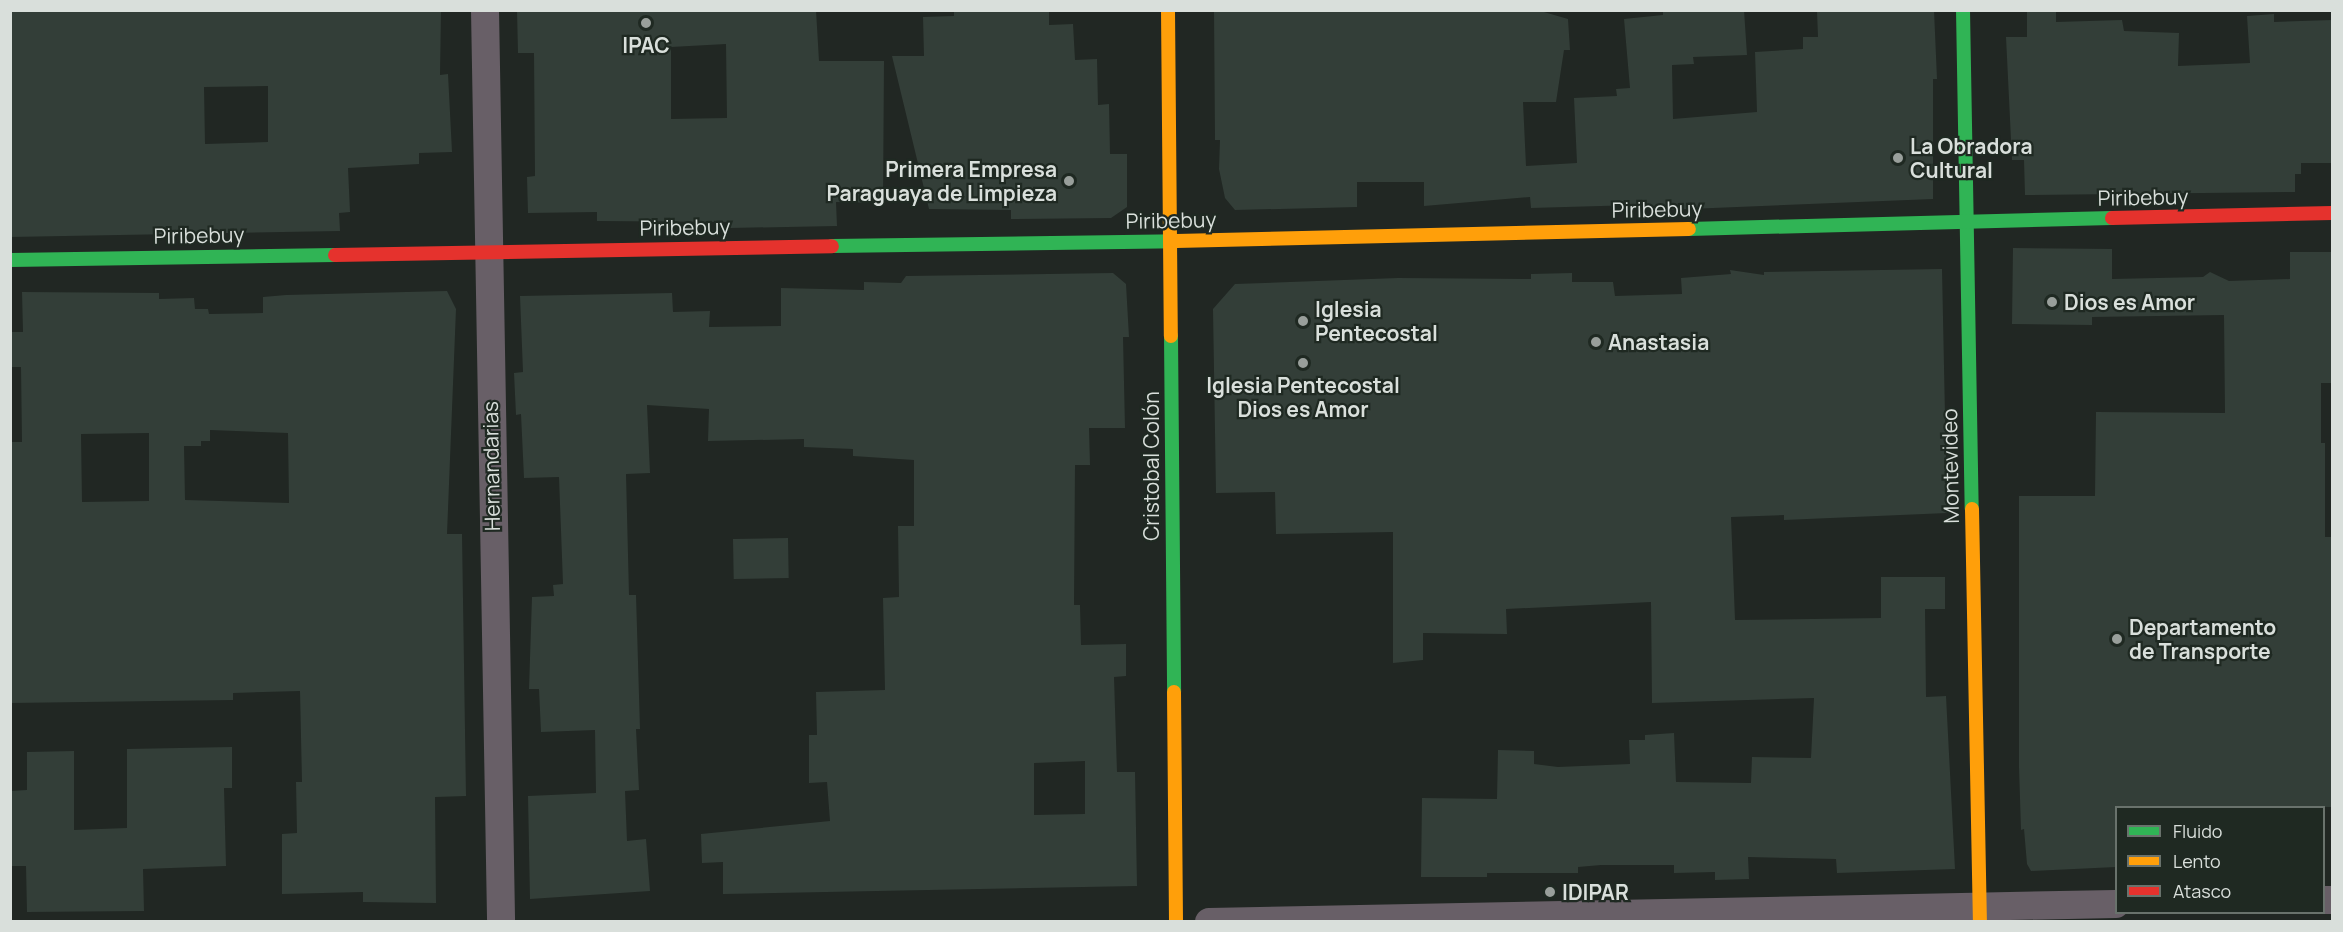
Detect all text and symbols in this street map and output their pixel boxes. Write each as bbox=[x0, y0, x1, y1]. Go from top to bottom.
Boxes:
marker: IPAC bbox=[639, 16, 653, 30]
place label: IPAC bbox=[622, 32, 670, 58]
place label: La Obradora Cultural bbox=[1910, 133, 2033, 183]
marker: La Obradora Cultural bbox=[1891, 151, 1905, 165]
place label: Primera Empresa Paraguaya de Limpieza bbox=[826, 156, 1057, 206]
marker: Primera Empresa Paraguaya de Limpieza bbox=[1062, 174, 1076, 188]
street label: Piribebuy bbox=[2097, 184, 2189, 210]
street label: Piribebuy bbox=[1611, 196, 1703, 222]
street label: Piribebuy bbox=[1125, 207, 1217, 233]
street label: Piribebuy bbox=[639, 214, 731, 240]
street label: Piribebuy bbox=[153, 222, 245, 248]
place label: Dios es Amor bbox=[2064, 289, 2195, 315]
marker: Dios es Amor bbox=[2045, 295, 2059, 309]
place label: Iglesia Pentecostal bbox=[1315, 296, 1438, 346]
marker: Iglesia Pentecostal bbox=[1296, 314, 1310, 328]
place label: Anastasia bbox=[1608, 329, 1709, 355]
marker: Anastasia bbox=[1589, 335, 1603, 349]
marker: Iglesia Pentecostal Dios es Amor bbox=[1296, 356, 1310, 370]
place label: Iglesia Pentecostal Dios es Amor bbox=[1206, 372, 1400, 422]
street label: Cristobal Colón bbox=[1138, 391, 1164, 541]
street label: Hernandarias bbox=[477, 401, 505, 531]
street label: Montevideo bbox=[1936, 408, 1964, 524]
place label: Departamento de Transporte bbox=[2129, 614, 2276, 664]
marker: Departamento de Transporte bbox=[2110, 632, 2124, 646]
legend bbox=[2115, 806, 2325, 914]
text: Fluido bbox=[2173, 819, 2222, 843]
text: Lento bbox=[2173, 849, 2221, 873]
place label: IDIPAR bbox=[1562, 879, 1629, 905]
text: Atasco bbox=[2173, 879, 2231, 903]
marker: IDIPAR bbox=[1543, 885, 1557, 899]

